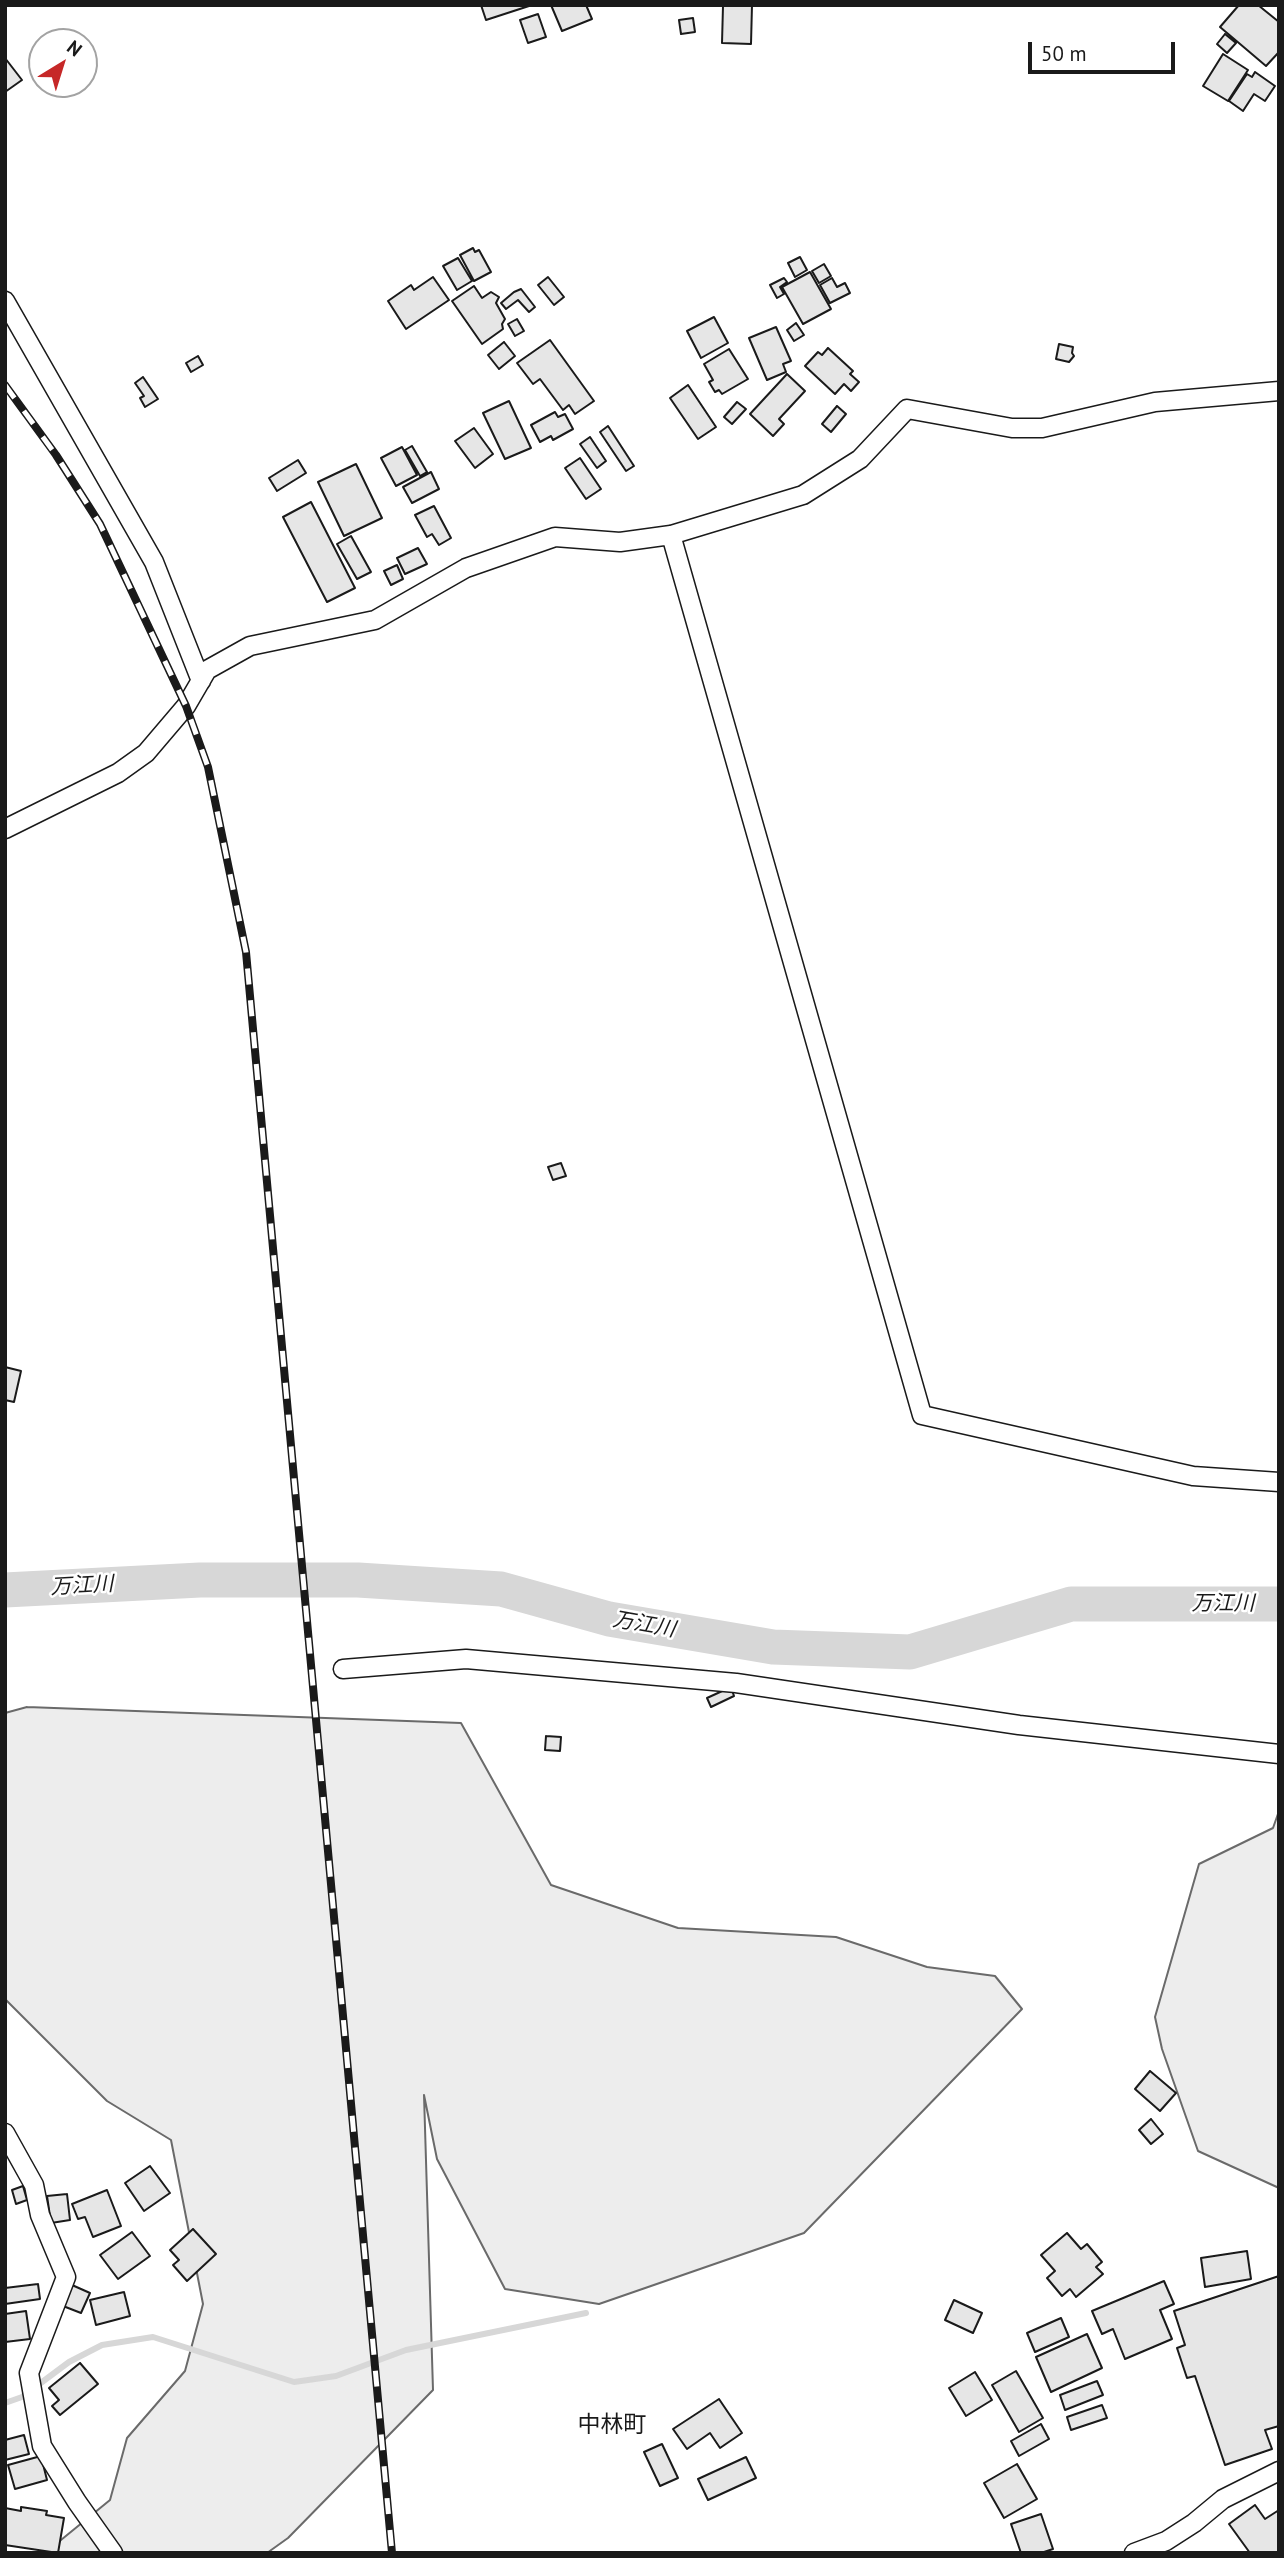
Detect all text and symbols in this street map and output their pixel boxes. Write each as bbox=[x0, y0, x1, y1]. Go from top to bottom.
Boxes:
north arrow bbox=[28, 28, 98, 98]
scale bar bbox=[1032, 28, 1179, 72]
text: N bbox=[62, 35, 87, 61]
text: 50 m bbox=[1041, 40, 1087, 67]
water label: 万江川 bbox=[50, 1572, 114, 1600]
water label: 万江川 bbox=[1192, 1591, 1254, 1617]
water label: 万江川 bbox=[611, 1607, 677, 1643]
district label: 中林町 bbox=[578, 2411, 646, 2439]

